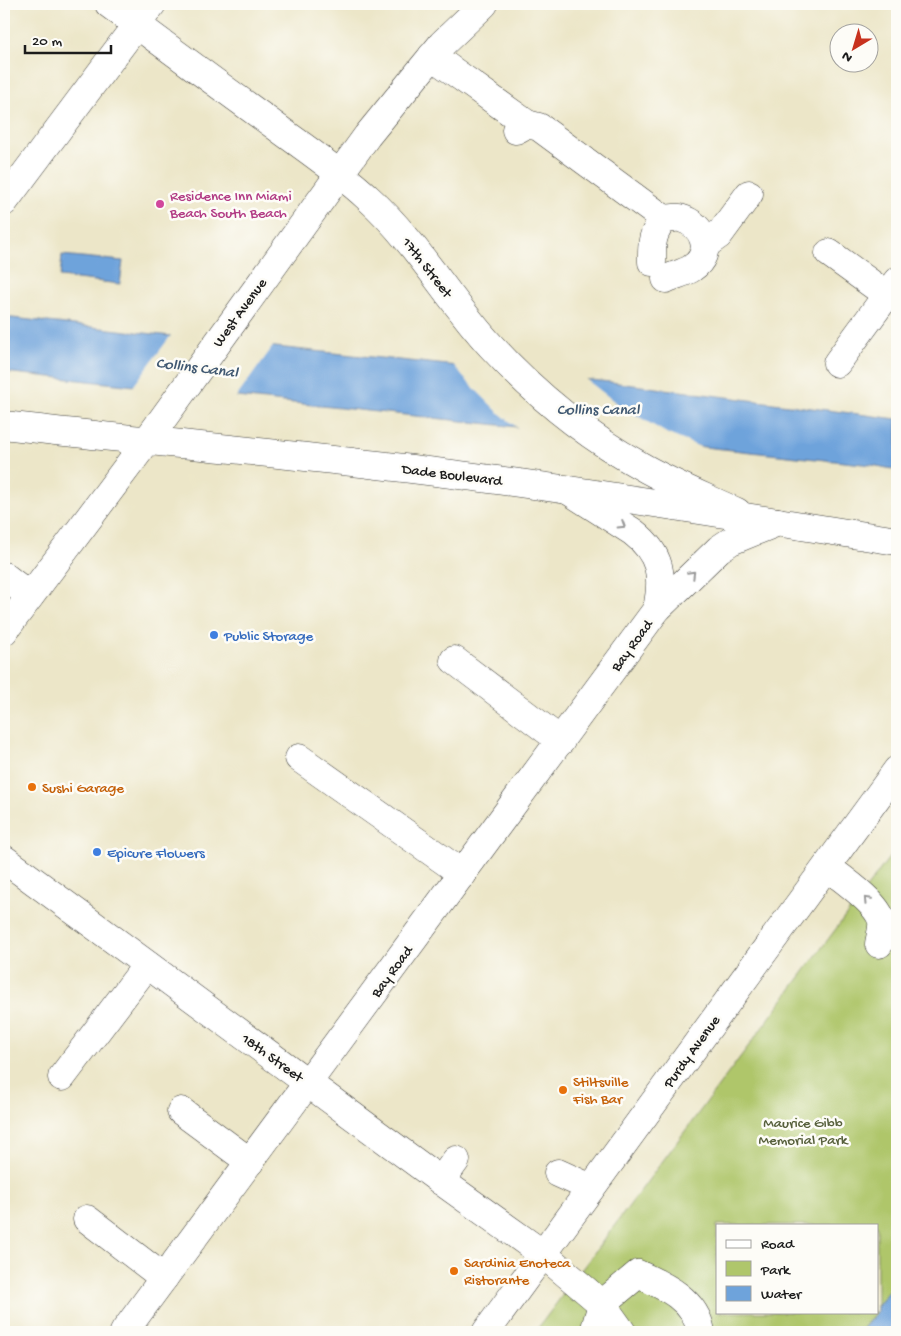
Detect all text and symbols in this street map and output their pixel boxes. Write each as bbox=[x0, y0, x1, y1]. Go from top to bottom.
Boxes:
scale bar bbox=[25, 22, 111, 54]
north arrow bbox=[828, 22, 878, 72]
text: 20 m bbox=[32, 33, 62, 51]
text: N bbox=[839, 47, 856, 66]
place label: Residence Inn Miami Beach South Beach bbox=[169, 188, 292, 223]
marker: Residence Inn Miami Beach South Beach bbox=[154, 198, 166, 210]
street label: 17th Street bbox=[397, 234, 457, 303]
street label: West Avenue bbox=[210, 275, 272, 351]
water label: Collins Canal bbox=[155, 355, 240, 384]
water label: Collins Canal bbox=[557, 402, 641, 421]
street label: Dade Boulevard bbox=[400, 461, 504, 491]
one-way arrow bbox=[616, 519, 626, 528]
one-way arrow bbox=[686, 571, 695, 580]
street label: Bay Road bbox=[607, 616, 658, 676]
place label: Public Storage bbox=[223, 628, 313, 646]
marker: Public Storage bbox=[208, 629, 220, 641]
place label: Sushi Garage bbox=[42, 780, 124, 798]
marker: Sushi Garage bbox=[26, 781, 38, 793]
place label: Epicure Flowers bbox=[107, 845, 205, 863]
marker: Epicure Flowers bbox=[91, 846, 103, 858]
one-way arrow bbox=[864, 897, 873, 906]
street label: Bay Road bbox=[367, 942, 418, 1002]
street label: Purdy Avenue bbox=[660, 1012, 725, 1093]
street label: 18th Street bbox=[237, 1030, 308, 1088]
place label: Stiltsville Fish Bar bbox=[572, 1074, 629, 1109]
marker: Stiltsville Fish Bar bbox=[557, 1084, 569, 1096]
park label: Maurice Gibb Memorial Park bbox=[759, 1115, 849, 1150]
legend bbox=[716, 1224, 878, 1314]
text: Road bbox=[761, 1236, 795, 1254]
place label: Sardinia Enoteca Ristorante bbox=[464, 1255, 571, 1290]
text: Park bbox=[760, 1262, 791, 1280]
marker: Sardinia Enoteca Ristorante bbox=[448, 1265, 460, 1277]
text: Water bbox=[761, 1286, 803, 1304]

